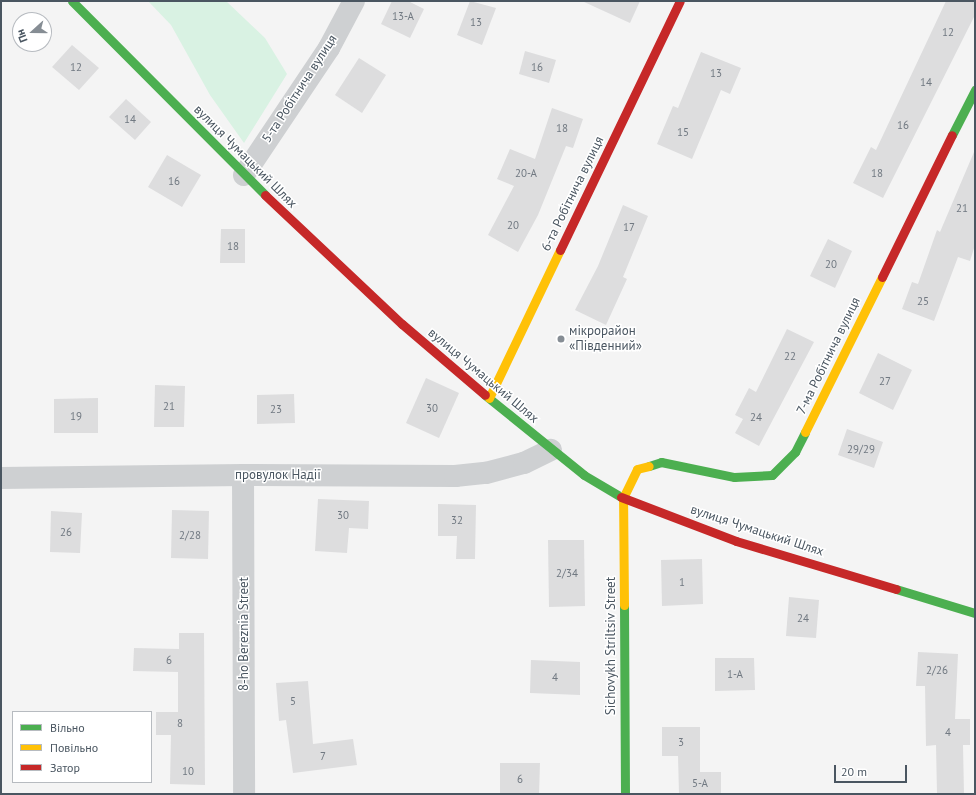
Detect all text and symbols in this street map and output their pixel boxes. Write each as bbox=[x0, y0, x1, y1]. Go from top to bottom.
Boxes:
house number: 13-А bbox=[392, 9, 414, 23]
north arrow bbox=[12, 12, 52, 52]
house number: 13 bbox=[470, 15, 482, 29]
house number: 12 bbox=[942, 25, 954, 39]
text: Пн bbox=[13, 27, 31, 44]
street label: 5-та Робітнича вулиця bbox=[259, 32, 341, 146]
house number: 12 bbox=[70, 60, 82, 74]
house number: 16 bbox=[531, 60, 543, 74]
house number: 13 bbox=[710, 66, 722, 80]
house number: 14 bbox=[920, 75, 932, 89]
street label: вулиця Чумацький Шлях bbox=[190, 102, 300, 212]
house number: 14 bbox=[124, 112, 136, 126]
house number: 16 bbox=[897, 118, 909, 132]
house number: 18 bbox=[556, 121, 568, 135]
house number: 15 bbox=[677, 125, 689, 139]
street label: 6-та Робітнича вулиця bbox=[538, 134, 608, 254]
house number: 20-А bbox=[515, 166, 537, 180]
house number: 18 bbox=[871, 166, 883, 180]
house number: 16 bbox=[168, 174, 180, 188]
house number: 21 bbox=[956, 201, 968, 215]
house number: 20 bbox=[507, 218, 519, 232]
house number: 17 bbox=[623, 220, 635, 234]
house number: 18 bbox=[227, 239, 239, 253]
house number: 20 bbox=[825, 257, 837, 271]
house number: 25 bbox=[917, 294, 929, 308]
street label: 7-ма Робітнича вулиця bbox=[794, 295, 864, 417]
place label: мікрорайон «Південний» bbox=[569, 324, 642, 355]
street label: вулиця Чумацький Шлях bbox=[425, 325, 541, 427]
marker: мікрорайон «Південний» bbox=[556, 334, 566, 344]
house number: 22 bbox=[784, 349, 796, 363]
house number: 27 bbox=[879, 374, 891, 388]
house number: 21 bbox=[163, 399, 175, 413]
house number: 30 bbox=[426, 401, 438, 415]
house number: 23 bbox=[270, 402, 282, 416]
house number: 19 bbox=[70, 409, 82, 423]
house number: 24 bbox=[750, 410, 762, 424]
house number: 29/29 bbox=[847, 442, 875, 456]
street label: провулок Надії bbox=[235, 467, 321, 483]
street label: вулиця Чумацький Шлях bbox=[688, 502, 826, 560]
house number: 30 bbox=[337, 508, 349, 522]
house number: 32 bbox=[451, 513, 463, 527]
house number: 26 bbox=[60, 525, 72, 539]
house number: 2/28 bbox=[179, 528, 201, 542]
house number: 2/34 bbox=[556, 566, 578, 580]
house number: 1 bbox=[679, 575, 685, 589]
street label: 8-ho Bereznia Street bbox=[236, 577, 252, 691]
street label: Sichovykh Striltsiv Street bbox=[603, 577, 619, 715]
house number: 24 bbox=[797, 611, 809, 625]
house number: 6 bbox=[166, 653, 172, 667]
house number: 2/26 bbox=[926, 663, 948, 677]
house number: 1-А bbox=[727, 667, 743, 681]
house number: 4 bbox=[552, 670, 558, 684]
house number: 5 bbox=[290, 694, 296, 708]
legend bbox=[12, 711, 152, 783]
house number: 8 bbox=[177, 716, 183, 730]
text: Вільно bbox=[50, 720, 85, 735]
house number: 4 bbox=[945, 725, 951, 739]
house number: 3 bbox=[678, 735, 684, 749]
text: Повільно bbox=[50, 740, 98, 755]
house number: 7 bbox=[320, 749, 326, 763]
scale bar bbox=[836, 757, 909, 783]
text: Затор bbox=[50, 760, 80, 775]
house number: 10 bbox=[182, 764, 194, 778]
text: 20 m bbox=[841, 764, 867, 779]
house number: 6 bbox=[517, 772, 523, 786]
house number: 5-А bbox=[692, 776, 708, 790]

